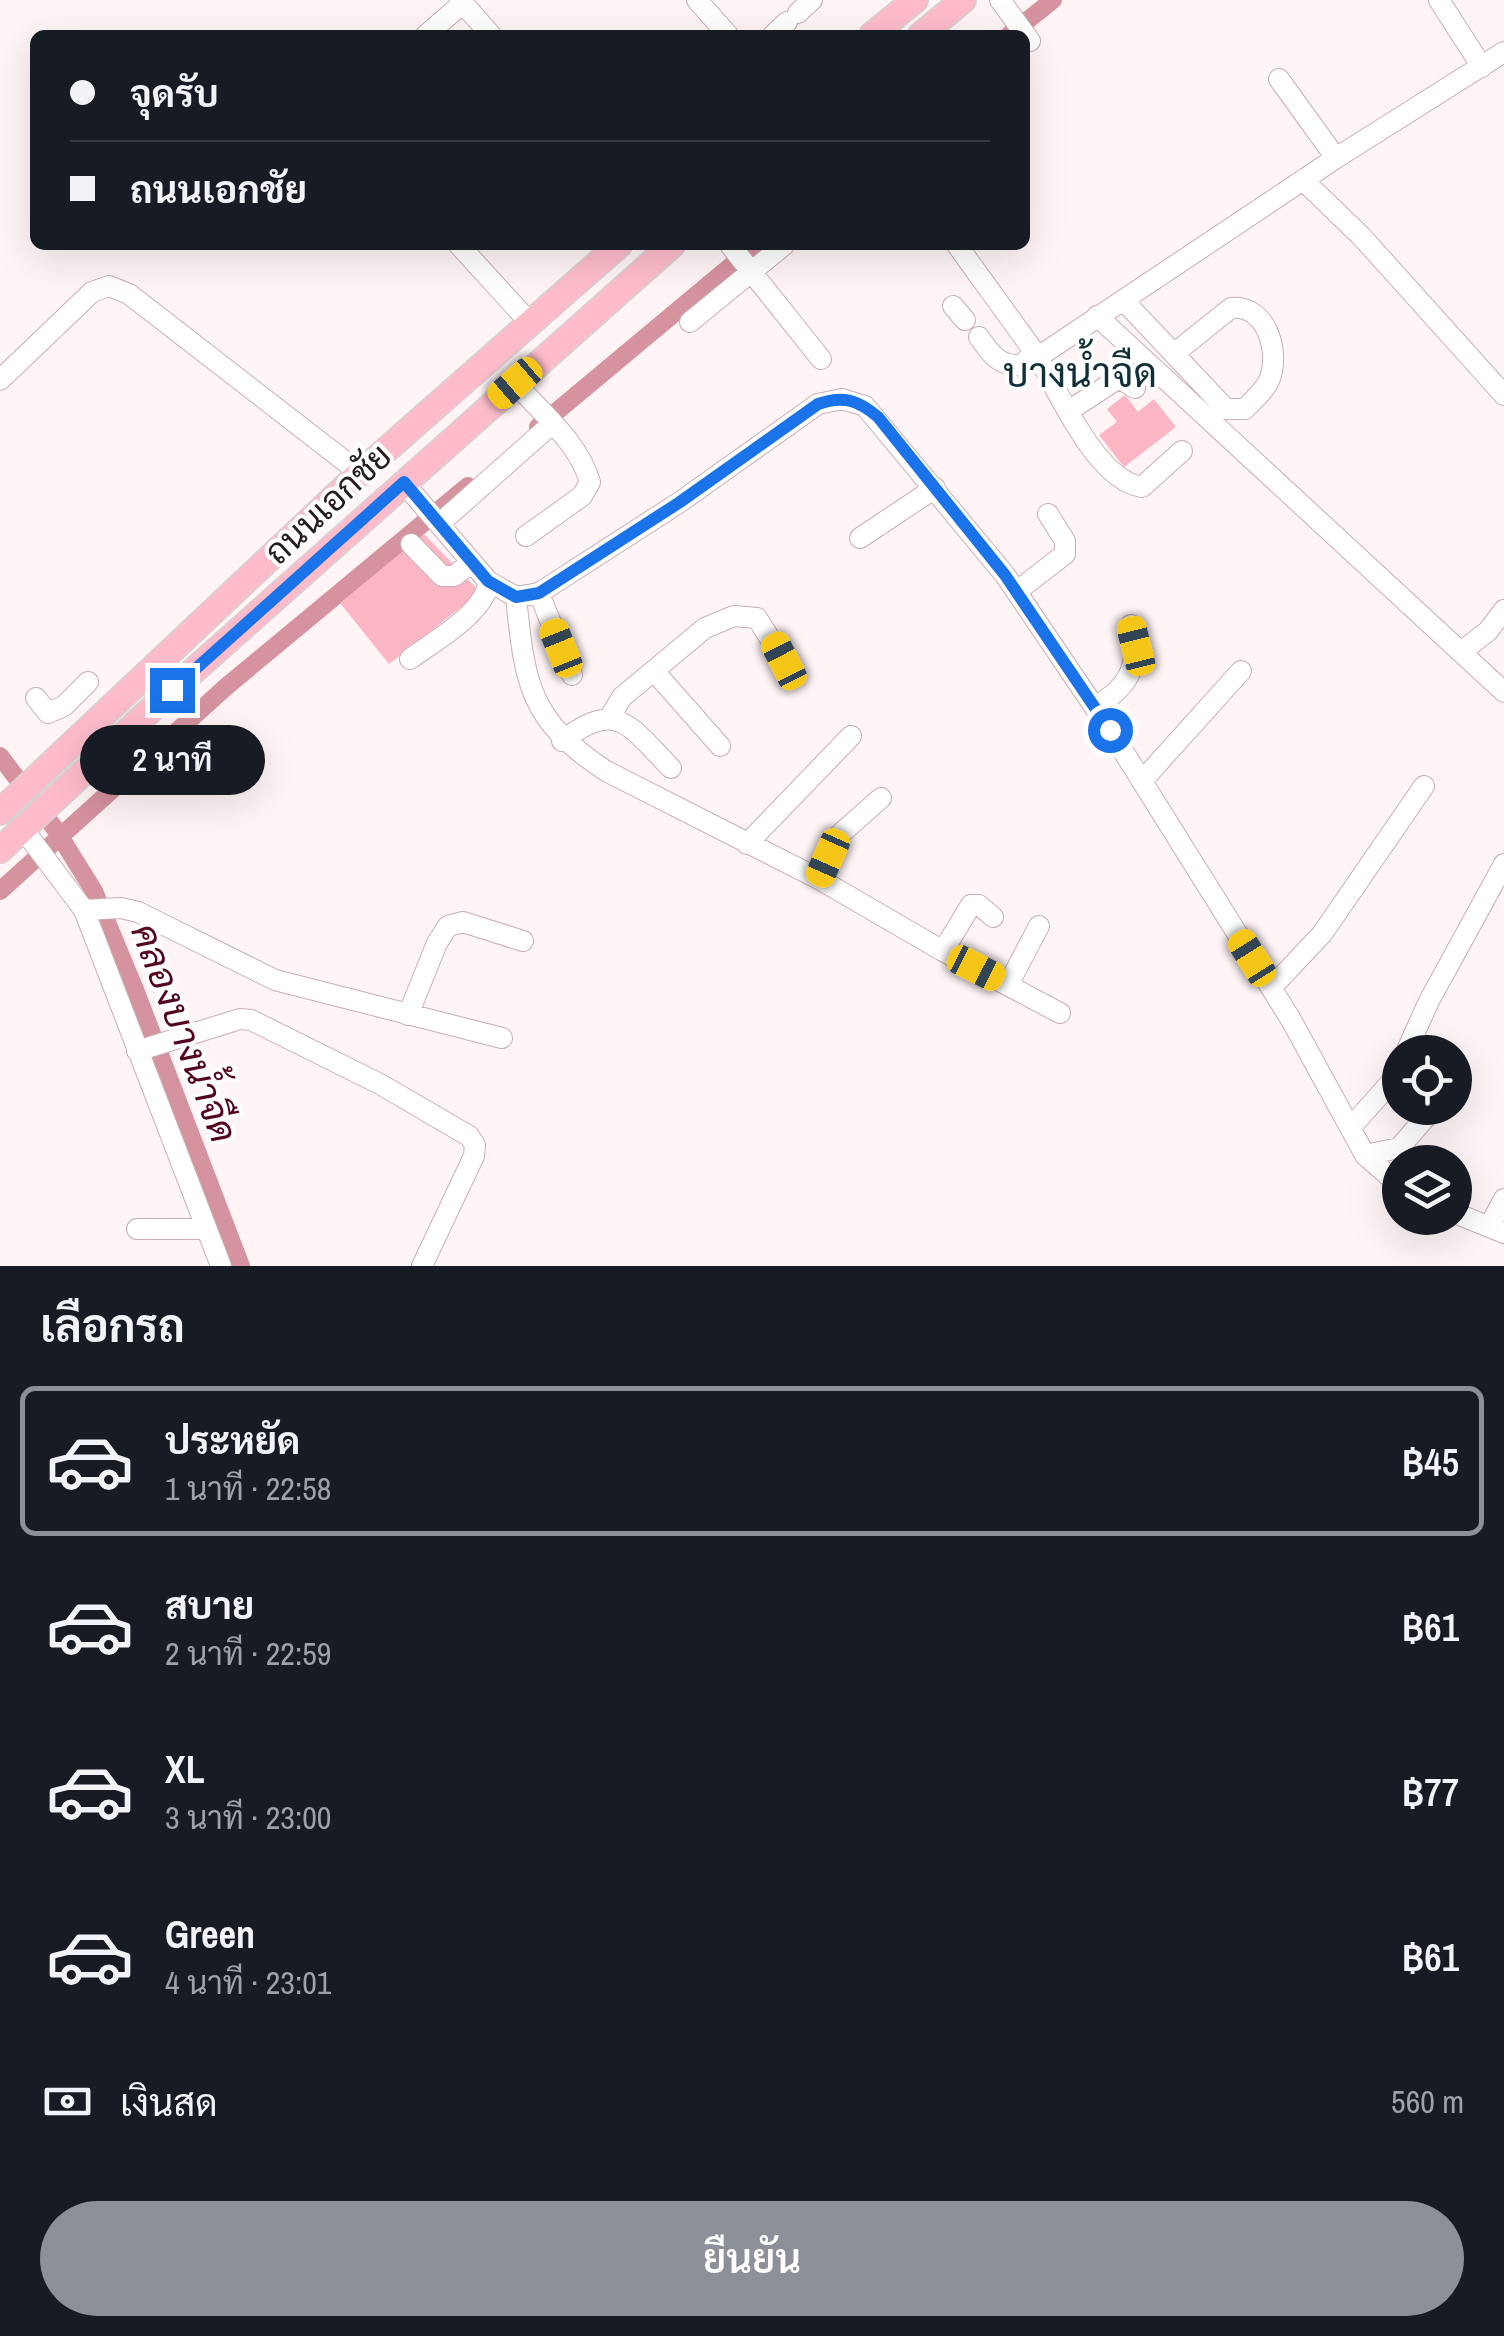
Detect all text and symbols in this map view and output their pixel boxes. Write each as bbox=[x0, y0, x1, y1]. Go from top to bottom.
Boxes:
text: จุดรับ bbox=[130, 68, 219, 119]
text: ถนนเอกชัย bbox=[130, 164, 307, 215]
district label: บางน้ำจืด bbox=[1003, 338, 1157, 399]
car bbox=[483, 352, 547, 414]
street label: ถนนเอกชัย bbox=[254, 433, 401, 575]
car bbox=[1114, 613, 1158, 679]
car bbox=[536, 615, 586, 681]
car bbox=[757, 627, 811, 695]
route end bbox=[150, 668, 195, 713]
route start bbox=[1088, 708, 1133, 753]
callout: 2 นาที bbox=[80, 725, 264, 795]
text: 2 นาที bbox=[132, 738, 213, 781]
car bbox=[802, 824, 854, 892]
water label: คลองบางน้ำจืด bbox=[119, 914, 255, 1150]
car bbox=[1223, 925, 1281, 991]
car bbox=[942, 941, 1010, 995]
map controls bbox=[1382, 1035, 1472, 1235]
button: locate bbox=[1382, 1035, 1472, 1125]
button: layers bbox=[1382, 1145, 1472, 1235]
text: เลือกรถ bbox=[40, 1295, 185, 1356]
text: ประหยัด bbox=[165, 1415, 300, 1466]
icon: car bbox=[45, 1416, 135, 1506]
text: ฿45 bbox=[1402, 1437, 1459, 1488]
text: 1 นาที · 22:58 bbox=[165, 1467, 331, 1510]
text: สบาย bbox=[165, 1580, 254, 1631]
icon: car bbox=[45, 1581, 135, 1671]
text: ฿61 bbox=[1402, 1602, 1459, 1653]
text: 2 นาที · 22:59 bbox=[165, 1632, 331, 1675]
text: XL bbox=[165, 1744, 205, 1795]
icon: car bbox=[45, 1746, 135, 1836]
text: ฿77 bbox=[1402, 1767, 1459, 1818]
text: 3 นาที · 23:00 bbox=[165, 1796, 331, 1839]
text: Green bbox=[165, 1909, 255, 1960]
icon: car bbox=[45, 1911, 135, 2001]
text: ฿61 bbox=[1402, 1932, 1459, 1983]
text: 4 นาที · 23:01 bbox=[165, 1961, 331, 2004]
icon: cash bbox=[40, 2074, 95, 2129]
text: เงินสด bbox=[120, 2077, 218, 2128]
text: 560 m bbox=[1391, 2080, 1464, 2123]
button: ยืนยัน bbox=[40, 2201, 1464, 2316]

